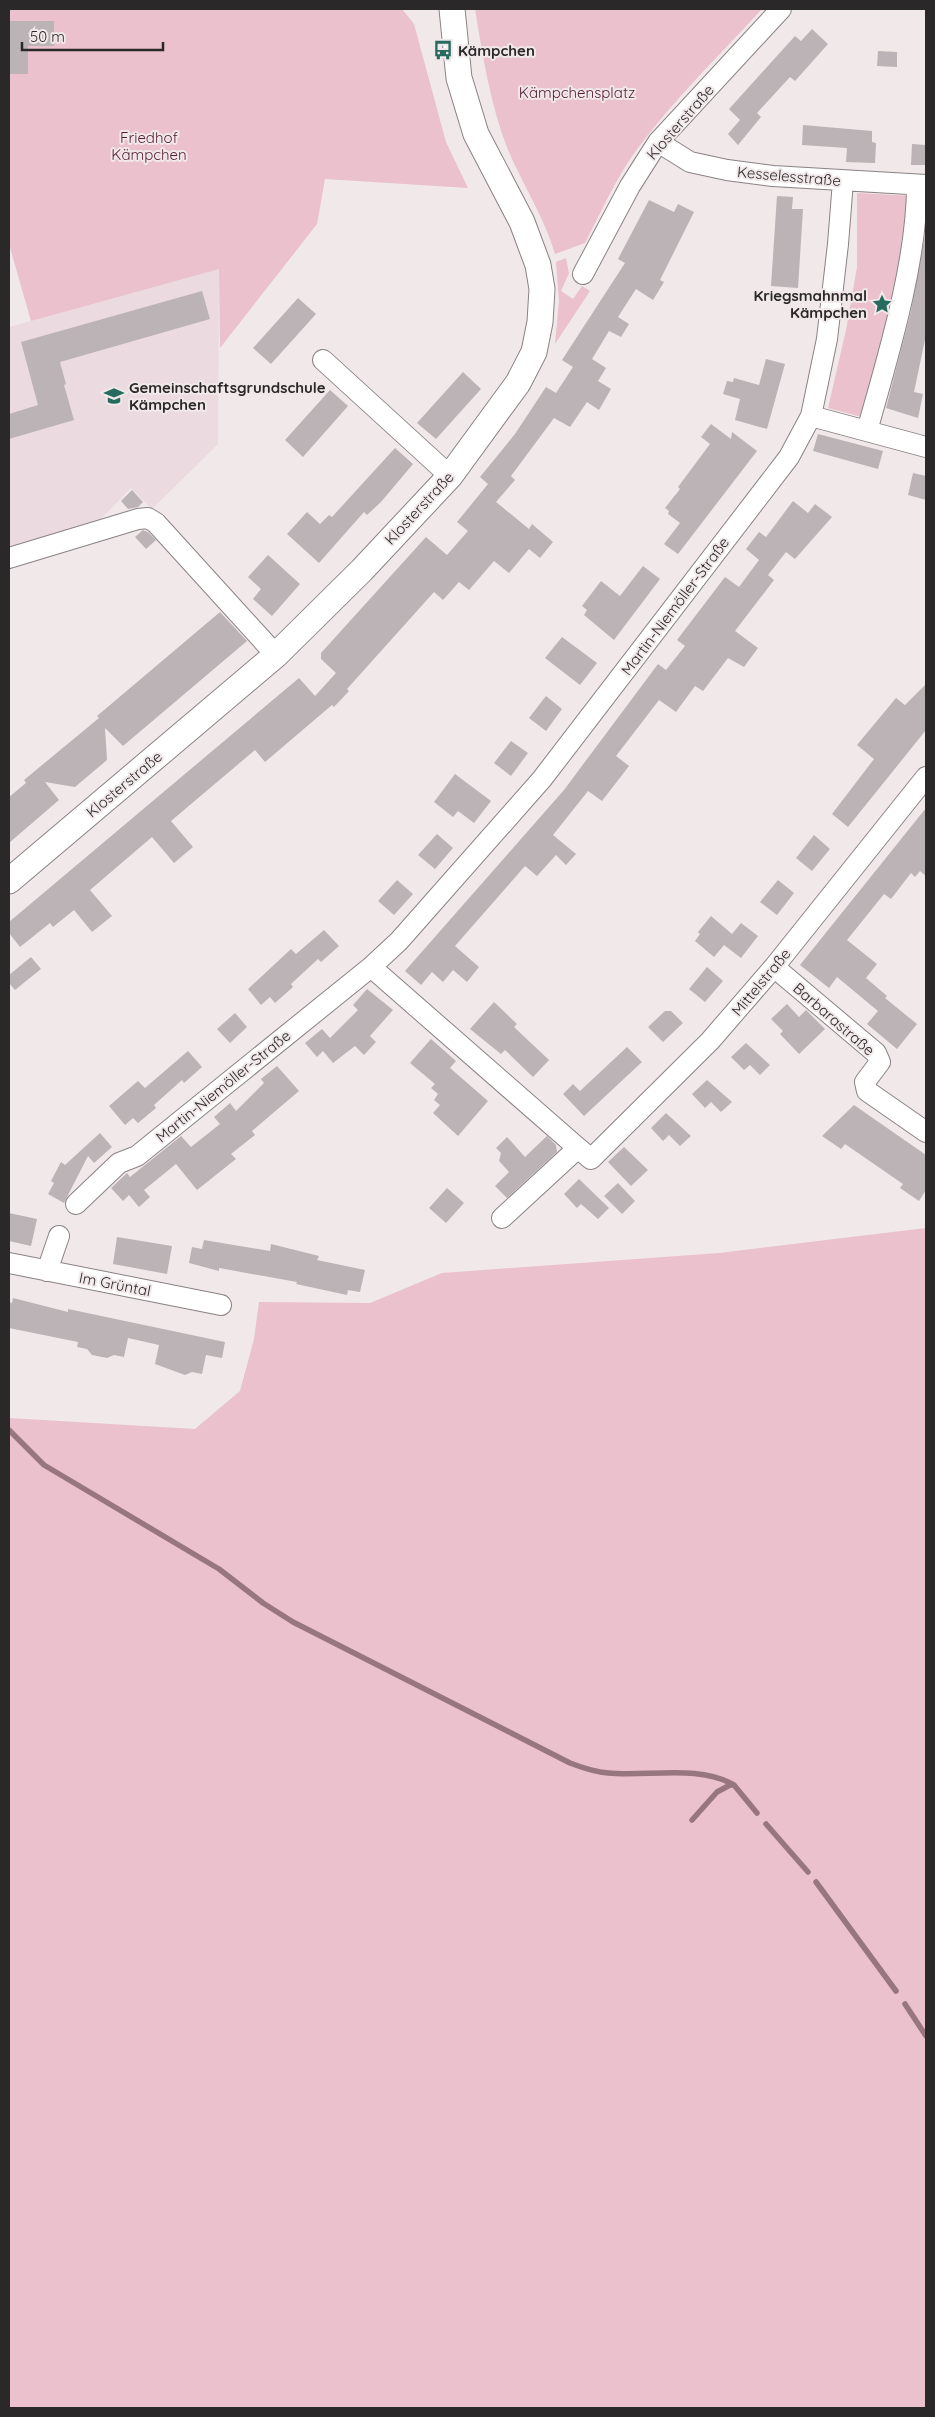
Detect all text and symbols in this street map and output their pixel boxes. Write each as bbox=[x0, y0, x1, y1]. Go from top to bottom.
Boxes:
scale bar bbox=[22, 20, 164, 52]
text: 50 m bbox=[30, 27, 65, 46]
bus stop icon: Kämpchen bbox=[432, 39, 454, 61]
place label: Kämpchen bbox=[458, 41, 535, 60]
street label: Klosterstraße bbox=[642, 81, 718, 163]
park label: Kämpchensplatz bbox=[519, 83, 635, 102]
park label: Friedhof Kämpchen bbox=[111, 128, 187, 164]
street label: Kesselesstraße bbox=[736, 162, 842, 190]
place label: Kriegsmahnmal Kämpchen bbox=[754, 286, 867, 322]
place icon: Kriegsmahnmal Kämpchen bbox=[871, 293, 893, 315]
place label: Gemeinschaftsgrundschule Kämpchen bbox=[129, 378, 326, 414]
school or university icon: Gemeinschaftsgrundschule Kämpchen bbox=[103, 385, 125, 407]
street label: Klosterstraße bbox=[380, 467, 458, 549]
street label: Martin-Niemöller-Straße bbox=[617, 533, 733, 679]
street label: Klosterstraße bbox=[82, 747, 166, 821]
street label: Mittelstraße bbox=[727, 944, 795, 1020]
street label: Barbarastraße bbox=[789, 978, 879, 1060]
street label: Martin-Niemöller-Straße bbox=[152, 1026, 294, 1146]
street label: Im Grüntal bbox=[78, 1268, 152, 1300]

